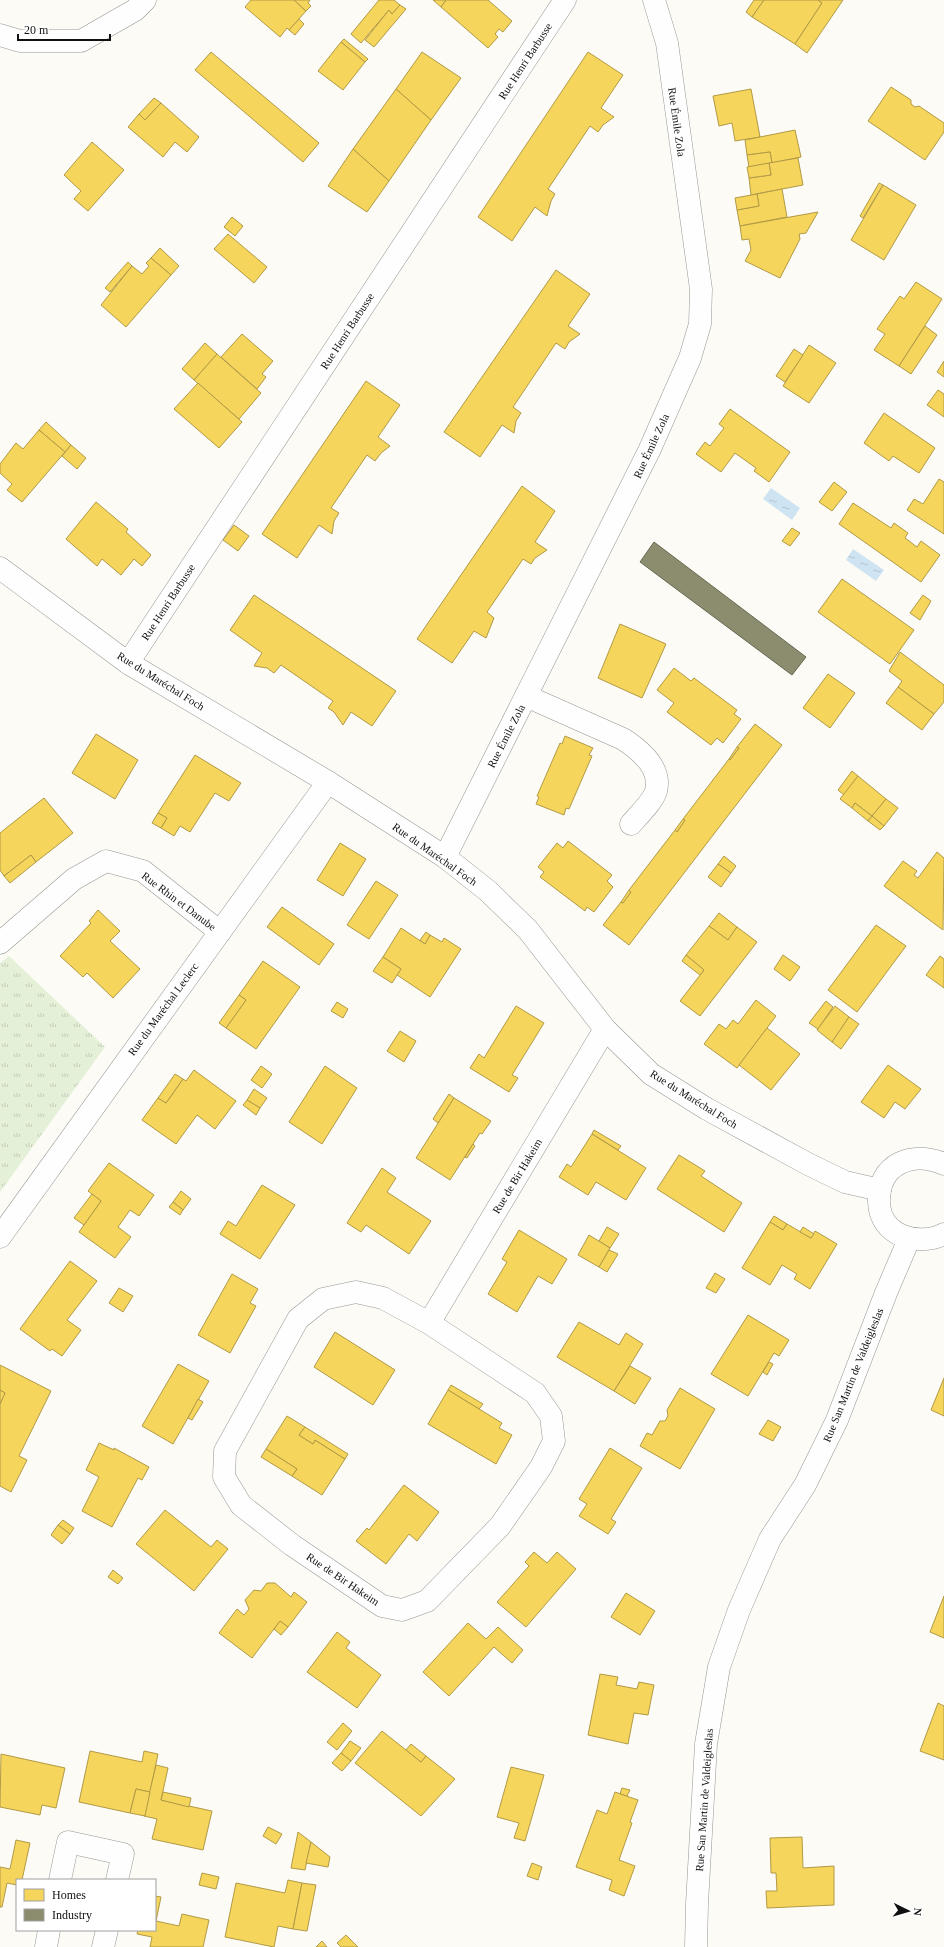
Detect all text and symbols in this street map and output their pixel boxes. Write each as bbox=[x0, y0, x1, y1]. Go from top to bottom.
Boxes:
scale bar bbox=[18, 16, 110, 42]
street label: Rue Henri Barbusse bbox=[496, 20, 554, 101]
text: 20 m bbox=[24, 23, 49, 37]
street label: Rue Émile Zola bbox=[666, 87, 688, 157]
street label: Rue Henri Barbusse bbox=[318, 290, 376, 371]
street label: Rue Émile Zola bbox=[631, 412, 671, 480]
street label: Rue Henri Barbusse bbox=[139, 561, 197, 642]
street label: Rue du Maréchal Foch bbox=[115, 649, 207, 713]
street label: Rue Émile Zola bbox=[485, 702, 527, 770]
street label: Rue du Maréchal Foch bbox=[390, 820, 480, 888]
street label: Rue Rhin et Danube bbox=[140, 869, 218, 933]
street label: Rue du Maréchal Leclerc bbox=[125, 960, 201, 1058]
street label: Rue du Maréchal Foch bbox=[648, 1067, 740, 1131]
street label: Rue de Bir Hakeim bbox=[490, 1136, 544, 1216]
street label: Rue San Martin de Valdeigleslas bbox=[821, 1306, 885, 1444]
street label: Rue de Bir Hakeim bbox=[304, 1550, 382, 1608]
street label: Rue San Martin de Valdeigleslas bbox=[693, 1728, 715, 1872]
legend bbox=[16, 1879, 156, 1931]
text: Homes bbox=[52, 1888, 86, 1902]
north arrow bbox=[888, 1891, 928, 1931]
text: N bbox=[912, 1907, 924, 1916]
text: Industry bbox=[52, 1908, 92, 1922]

